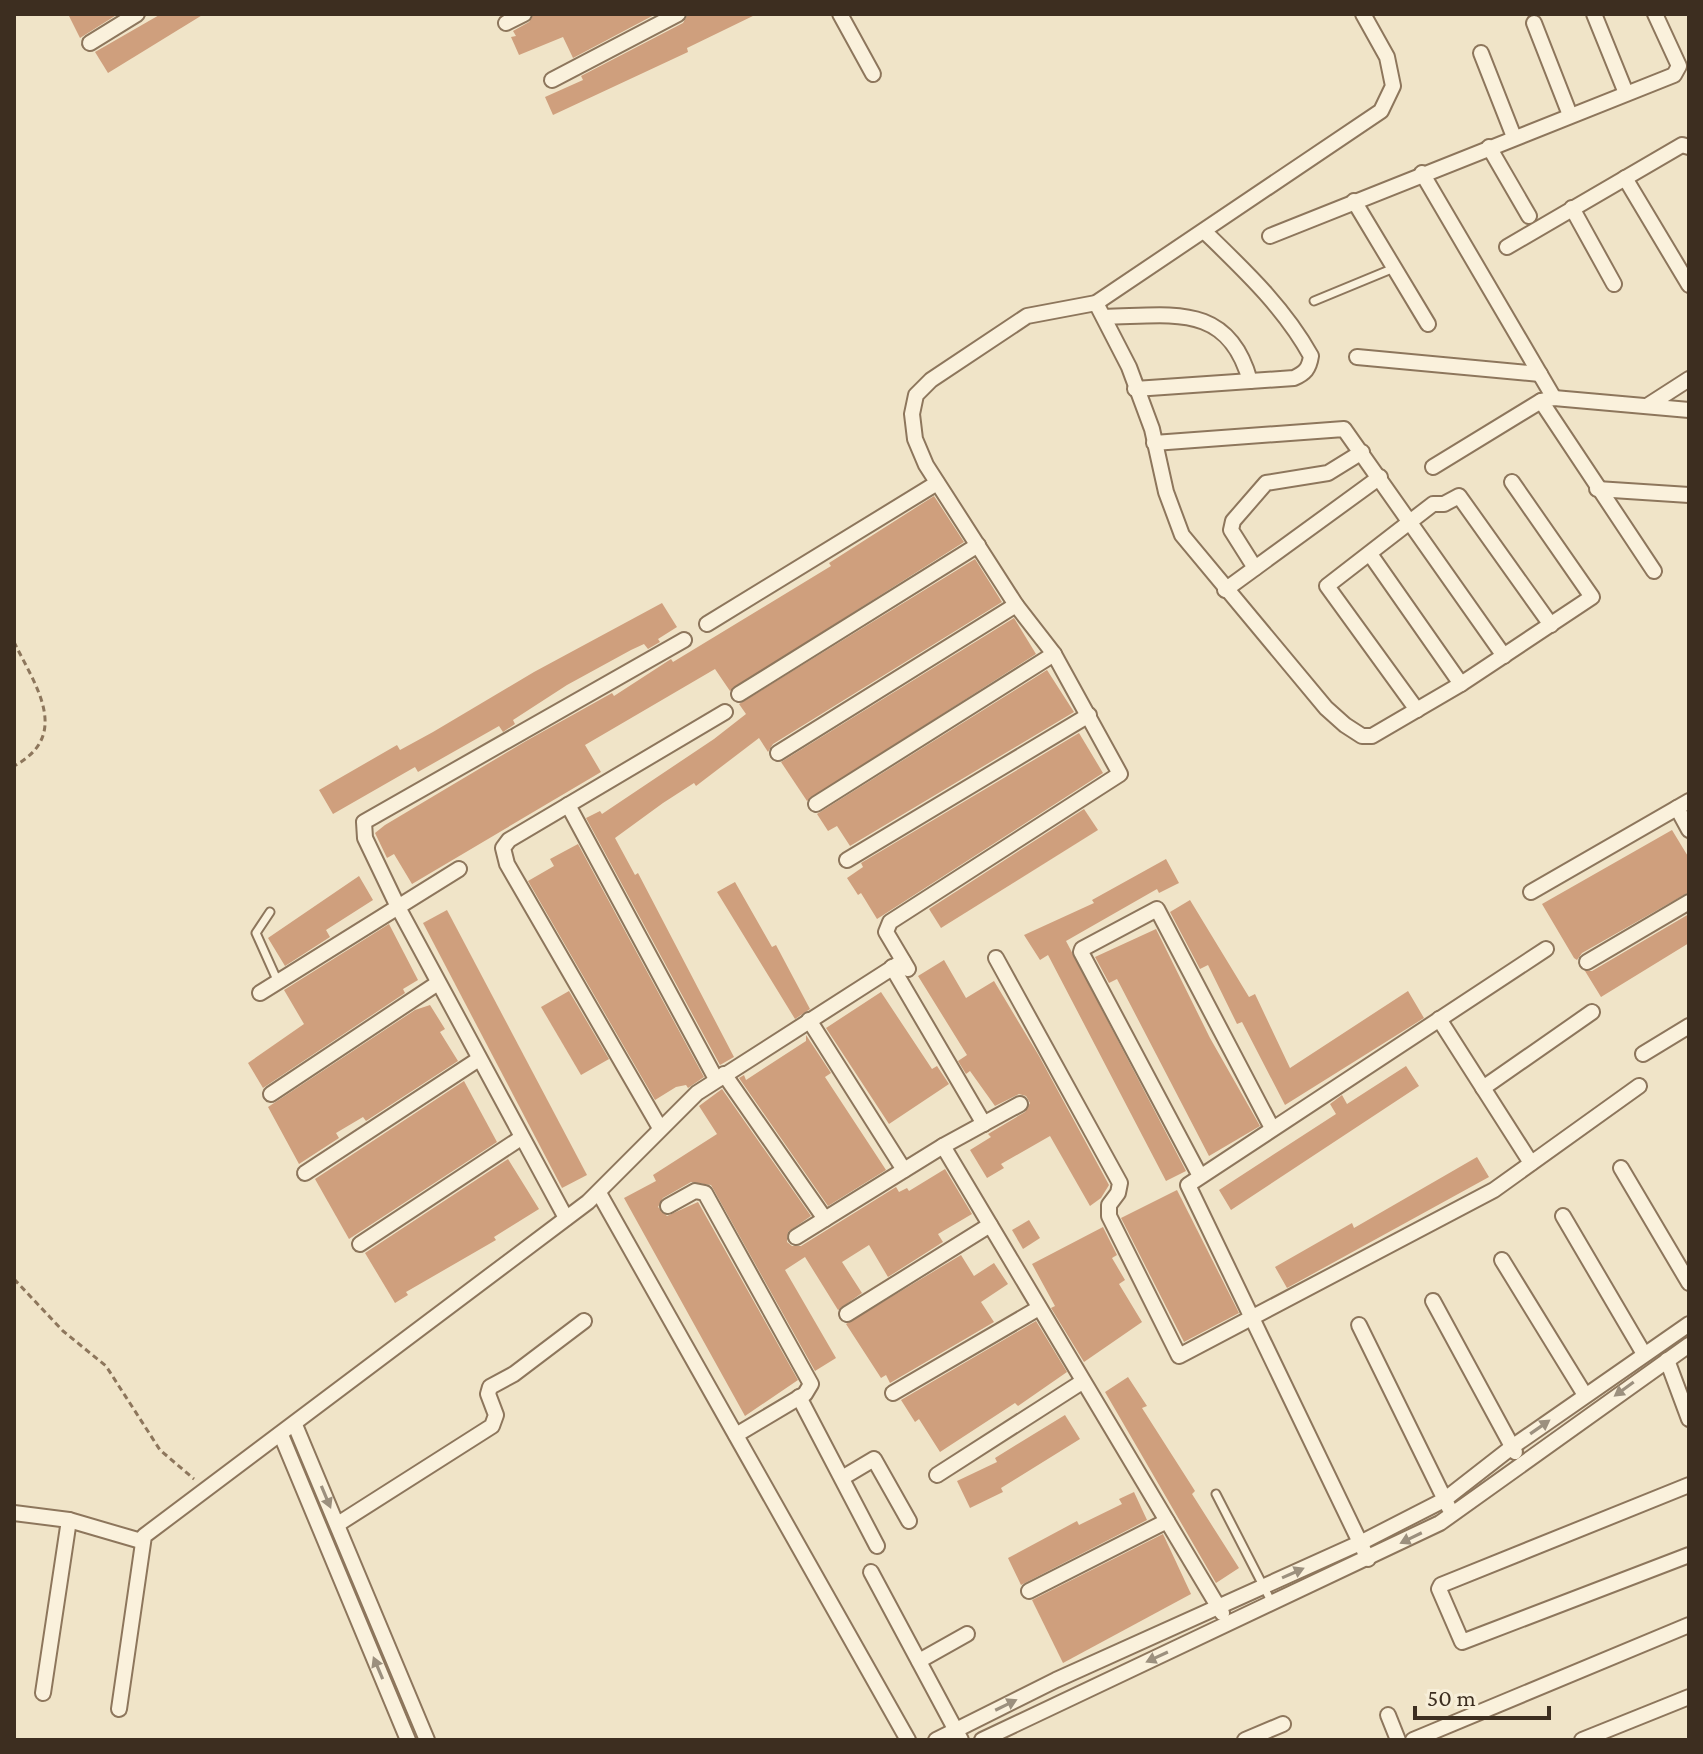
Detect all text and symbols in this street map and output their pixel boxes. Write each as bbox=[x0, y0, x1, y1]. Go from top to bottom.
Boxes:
one-way arrow bbox=[1614, 1380, 1634, 1396]
one-way arrow bbox=[1529, 1420, 1550, 1435]
one-way arrow bbox=[320, 1485, 333, 1508]
one-way arrow bbox=[1400, 1531, 1423, 1545]
one-way arrow bbox=[1281, 1566, 1304, 1579]
one-way arrow bbox=[1145, 1650, 1169, 1664]
one-way arrow bbox=[372, 1656, 385, 1680]
scale bar bbox=[1415, 1670, 1549, 1720]
text: 50 m bbox=[1427, 1684, 1476, 1711]
one-way arrow bbox=[994, 1698, 1017, 1712]

